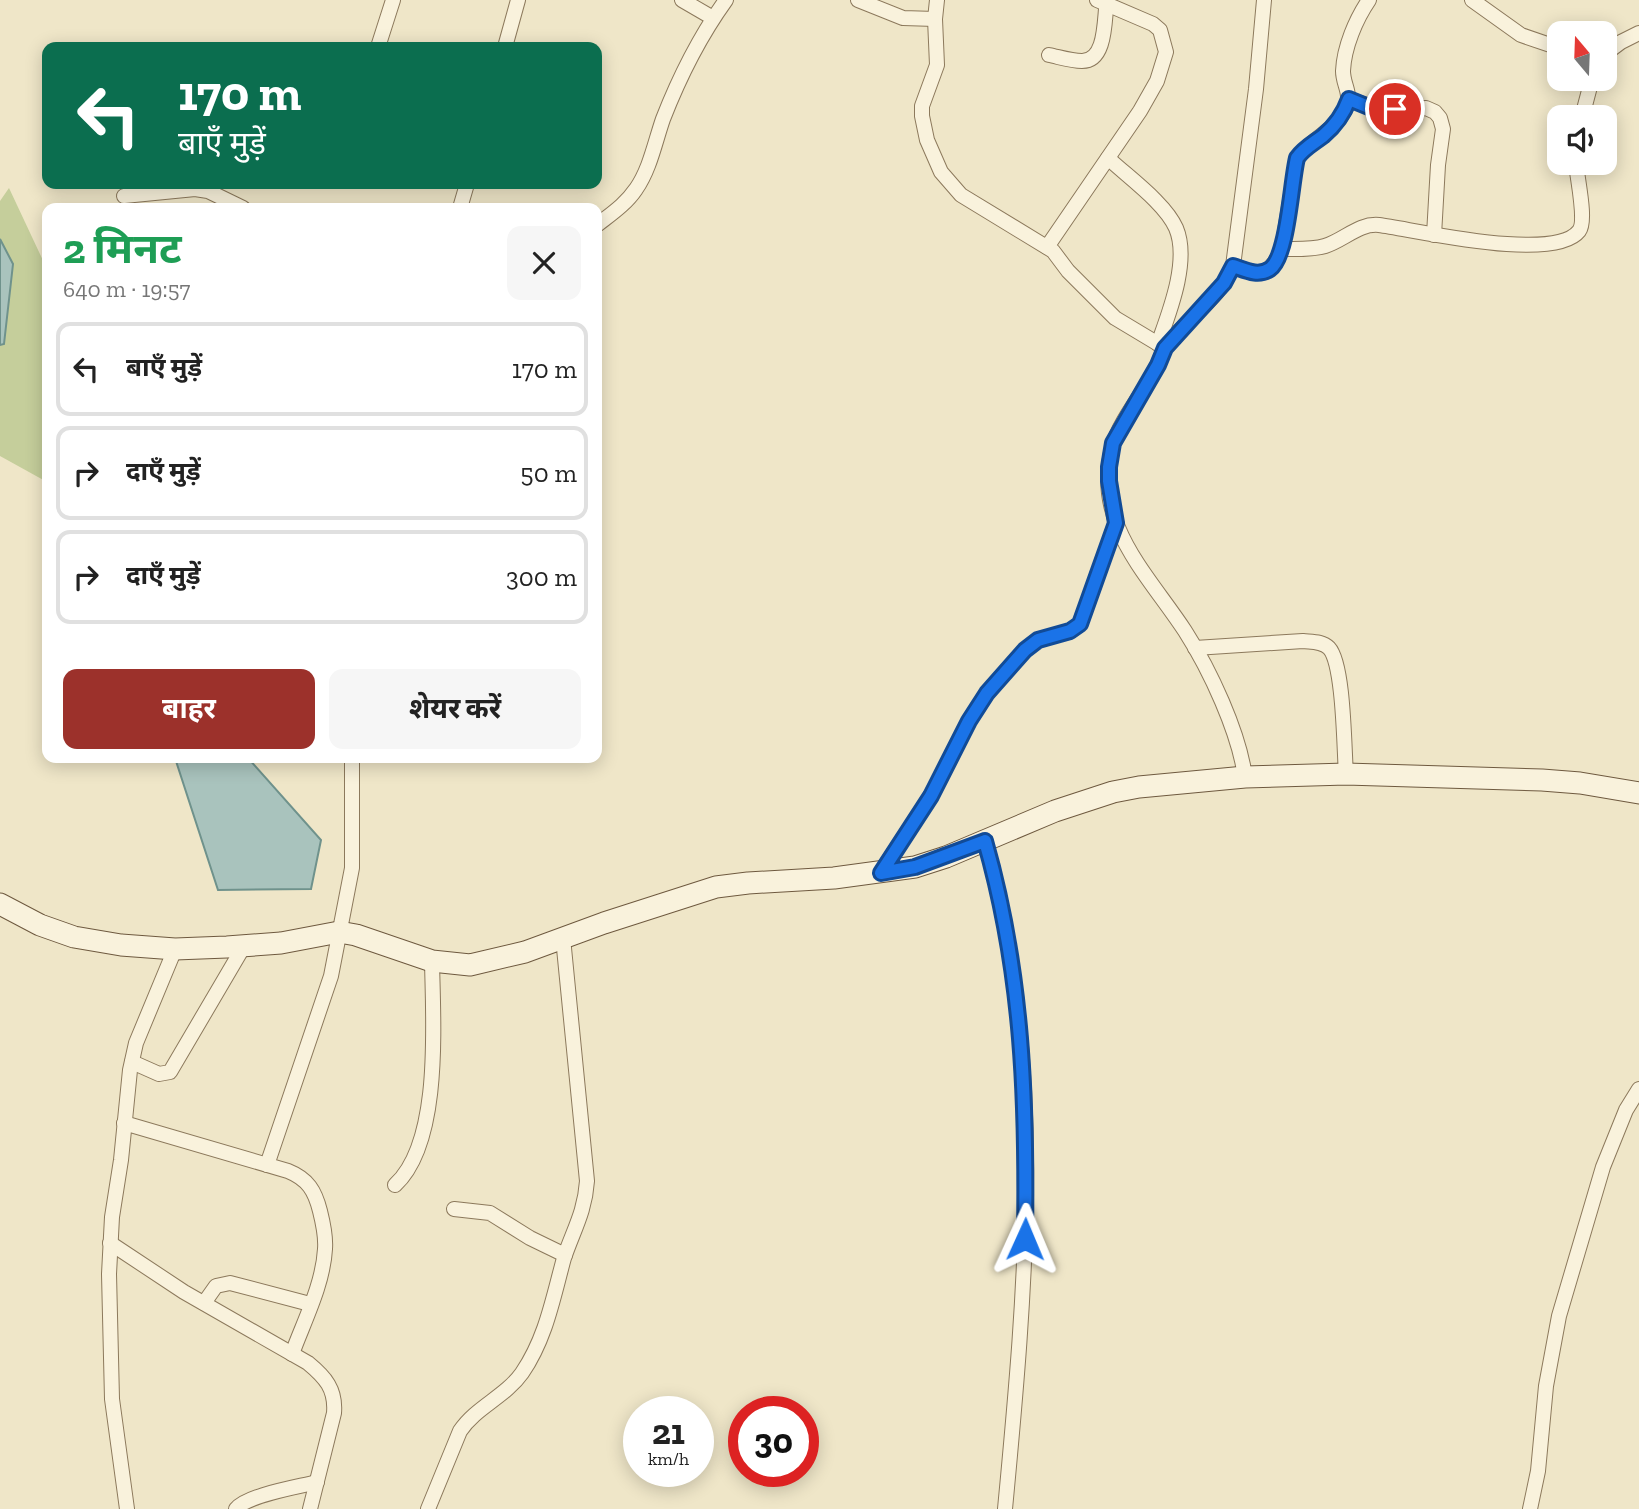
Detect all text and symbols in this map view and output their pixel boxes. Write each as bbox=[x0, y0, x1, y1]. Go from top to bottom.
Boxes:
north arrow bbox=[1547, 21, 1617, 91]
map controls bbox=[1547, 21, 1617, 175]
text: 170 m bbox=[178, 64, 301, 123]
icon: left bbox=[63, 70, 154, 161]
pin bbox=[1365, 79, 1425, 139]
icon: arrive bbox=[1376, 90, 1414, 128]
button: sound bbox=[1547, 105, 1617, 175]
text: बाएँ मुड़ें bbox=[178, 124, 266, 162]
text: 2 मिनट bbox=[63, 223, 182, 274]
button: close bbox=[507, 226, 581, 300]
text: 640 m · 19:57 bbox=[63, 275, 190, 303]
icon: left bbox=[67, 350, 105, 388]
text: बाएँ मुड़ें bbox=[126, 351, 202, 383]
text: 170 m bbox=[512, 353, 577, 385]
icon: right bbox=[67, 454, 105, 492]
text: दाएँ मुड़ें bbox=[126, 455, 201, 487]
text: 50 m bbox=[520, 457, 577, 489]
icon: right bbox=[67, 558, 105, 596]
text: दाएँ मुड़ें bbox=[126, 559, 201, 591]
text: 300 m bbox=[506, 561, 577, 593]
button: बाहर bbox=[63, 669, 315, 749]
button: शेयर करें bbox=[329, 669, 581, 749]
position arrow bbox=[988, 1202, 1062, 1276]
speed limit sign: 30 bbox=[728, 1396, 819, 1487]
text: 21 bbox=[652, 1411, 685, 1453]
text: km/h bbox=[648, 1448, 689, 1470]

